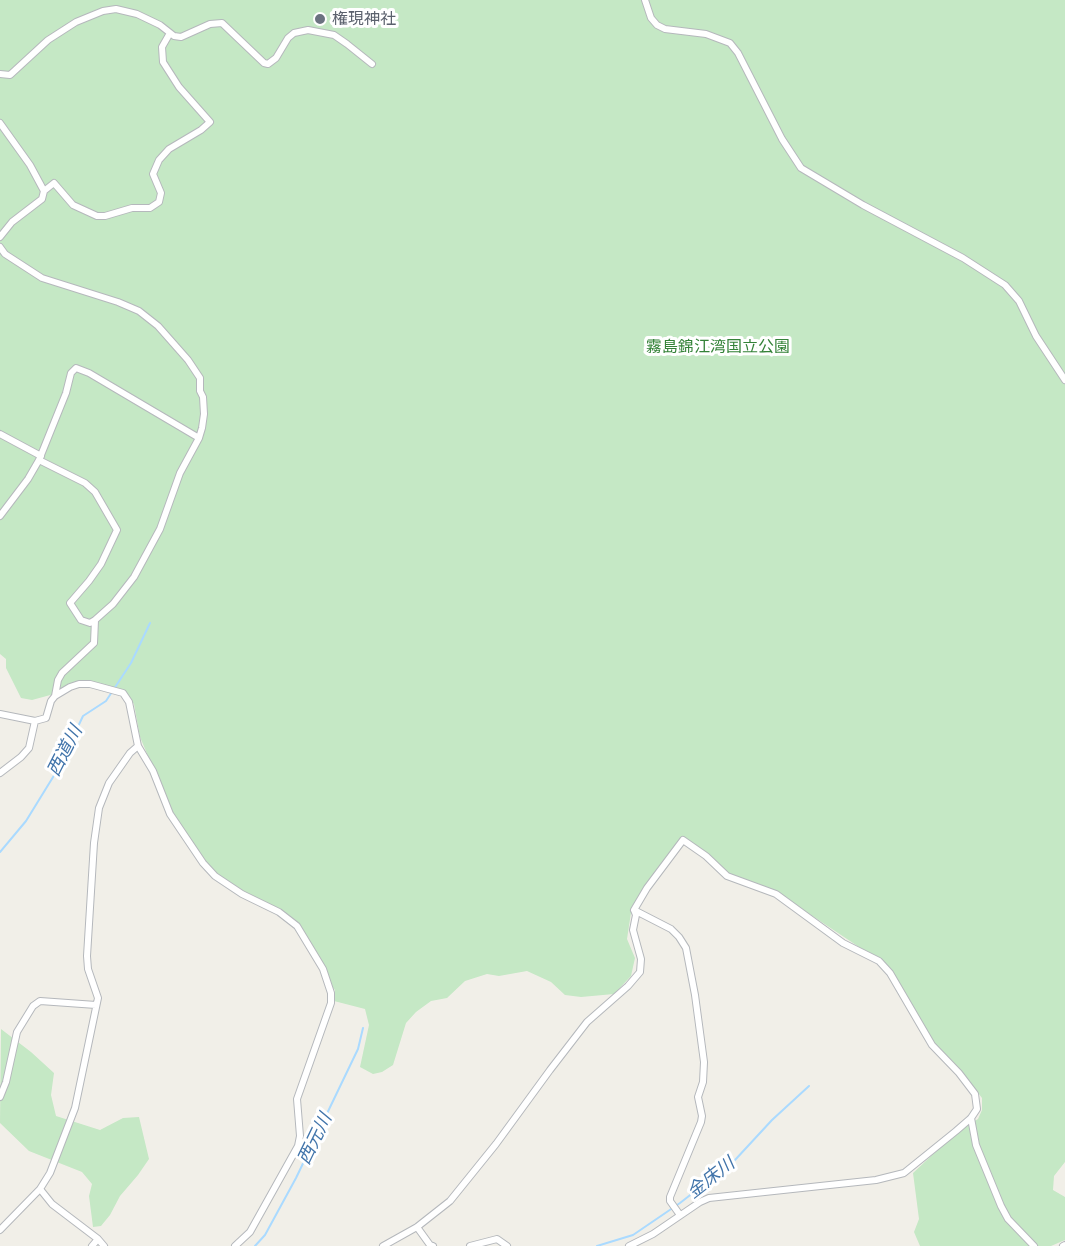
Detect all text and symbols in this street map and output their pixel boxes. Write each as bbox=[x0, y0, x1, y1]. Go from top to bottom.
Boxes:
place label: 権現神社 bbox=[332, 9, 396, 29]
marker: 権現神社 bbox=[313, 12, 327, 26]
park label: 霧島錦江湾国立公園 bbox=[646, 337, 790, 357]
water label: 西道川 bbox=[43, 722, 87, 780]
water label: 西元川 bbox=[293, 1110, 337, 1168]
water label: 金床川 bbox=[683, 1153, 739, 1203]

